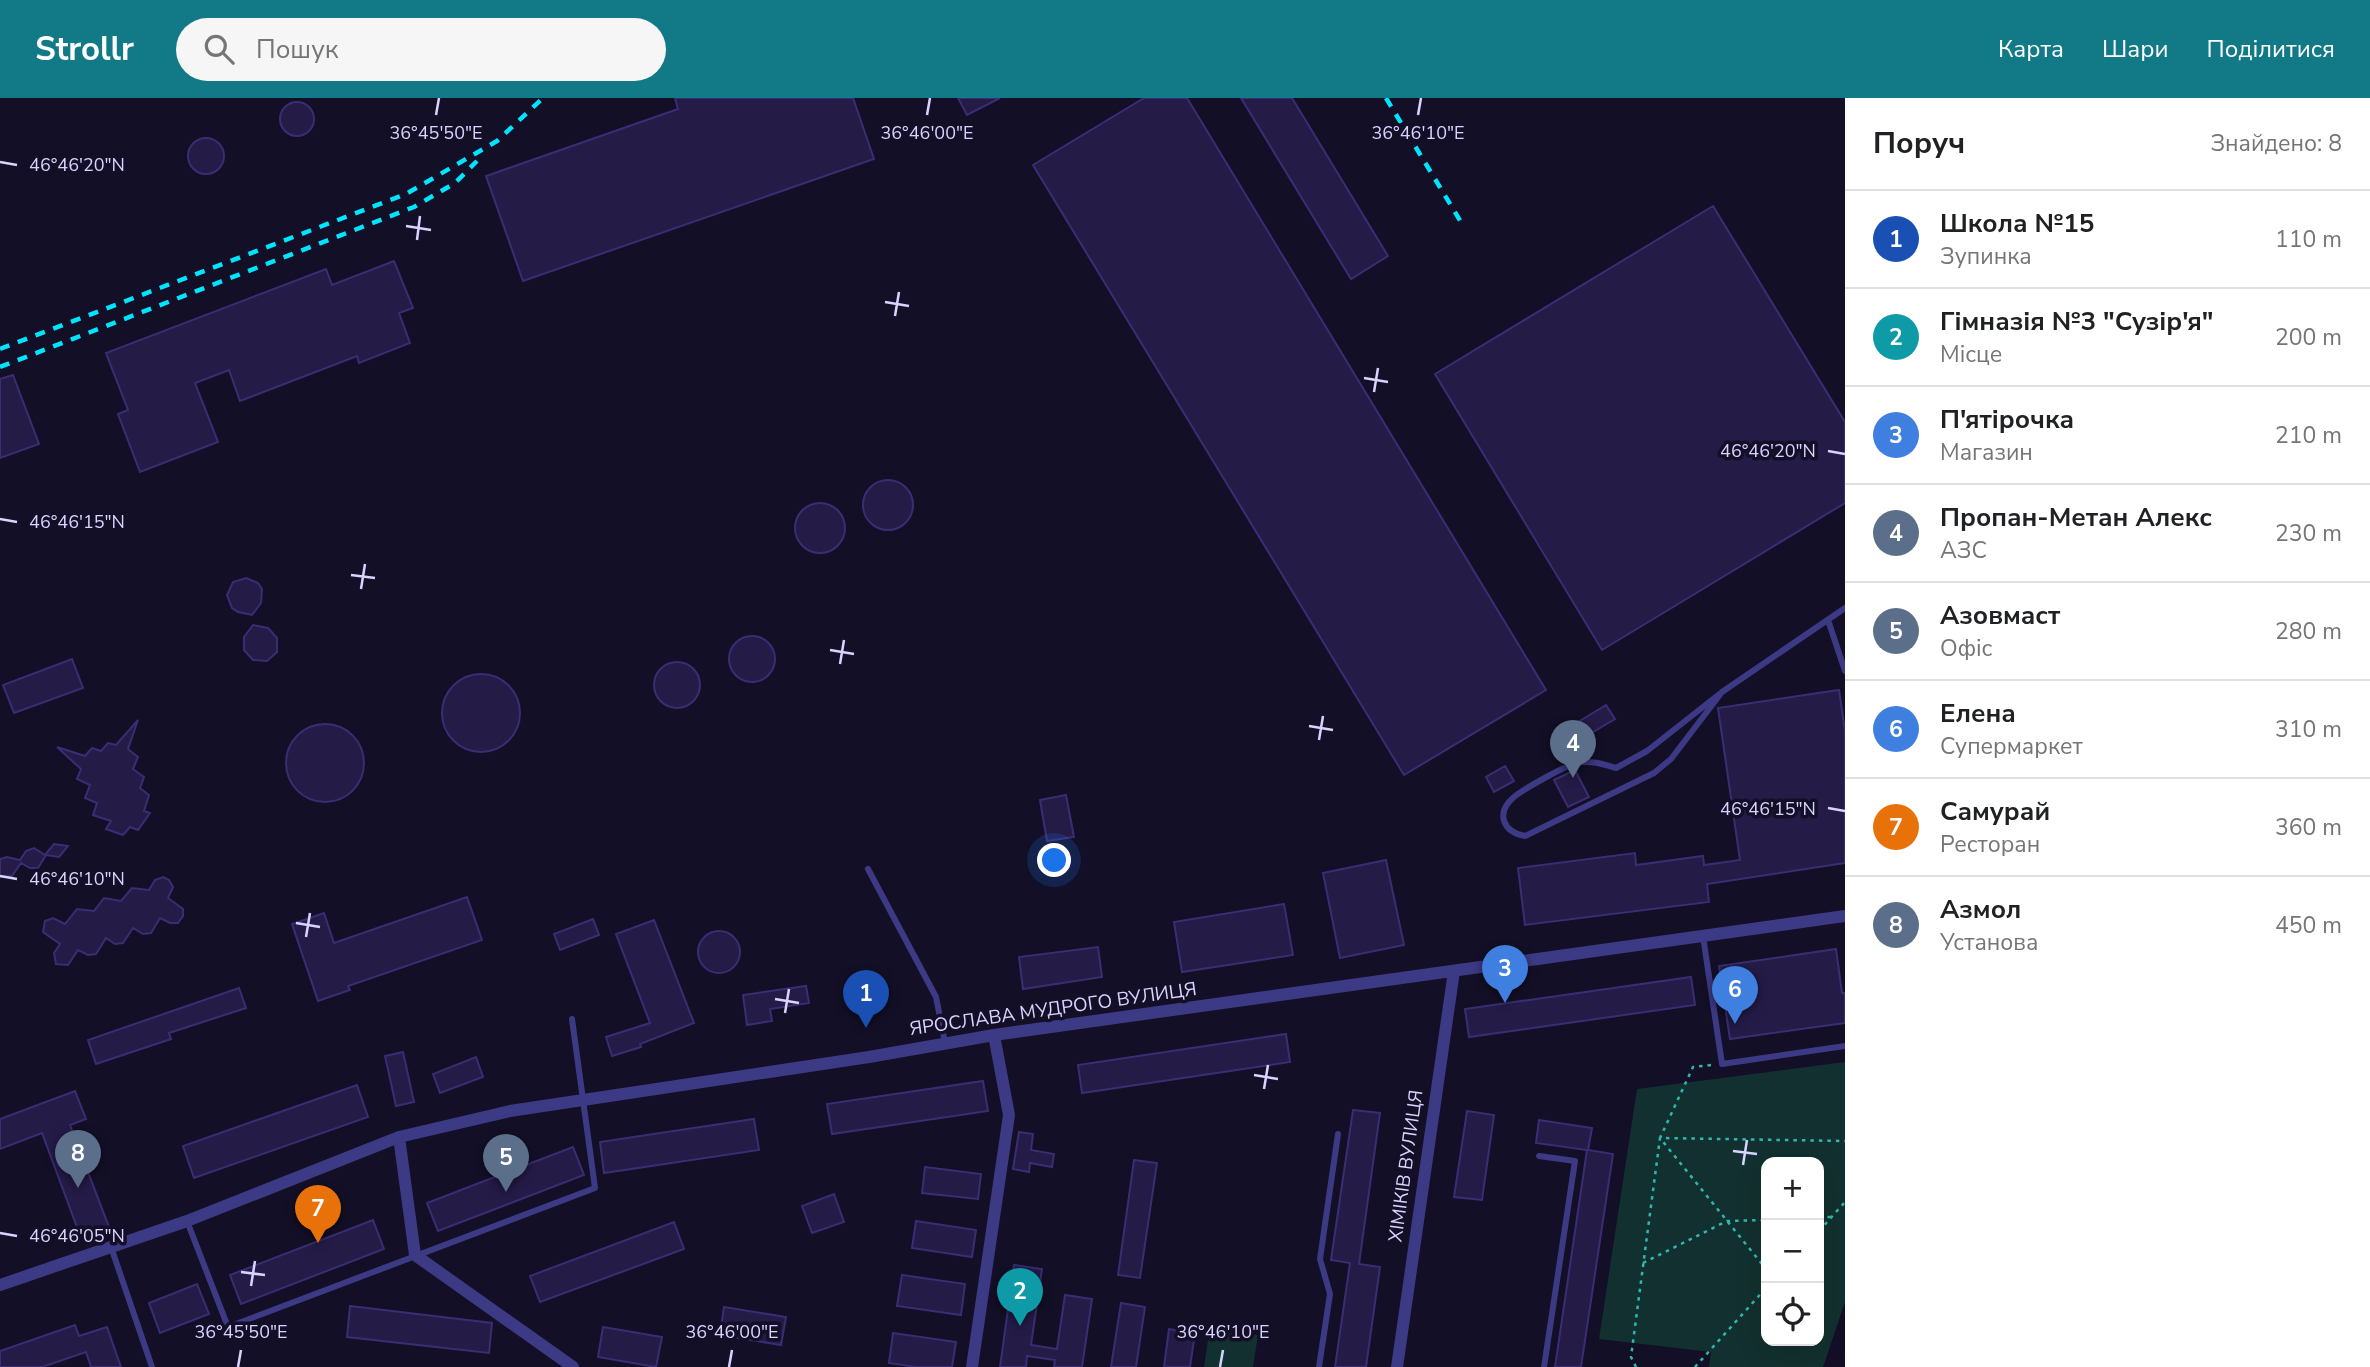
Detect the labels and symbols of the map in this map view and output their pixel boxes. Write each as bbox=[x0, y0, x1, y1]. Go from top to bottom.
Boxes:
text: 36°45'50"E bbox=[390, 121, 483, 145]
text: 36°46'00"E bbox=[881, 121, 974, 145]
text: 36°46'10"E bbox=[1372, 121, 1465, 145]
text: 46°46'20"N bbox=[29, 153, 125, 177]
text: 46°46'20"N bbox=[1720, 439, 1816, 463]
text: 46°46'15"N bbox=[29, 510, 125, 534]
pin: 4 bbox=[1550, 720, 1596, 778]
text: 46°46'15"N bbox=[1720, 797, 1816, 821]
your location bbox=[1037, 843, 1071, 877]
text: 46°46'10"N bbox=[29, 867, 125, 891]
pin: 3 bbox=[1482, 945, 1528, 1003]
pin: 6 bbox=[1712, 966, 1758, 1024]
pin: 1 bbox=[843, 970, 889, 1028]
street label: ЯРОСЛАВА МУДРОГО ВУЛИЦЯ bbox=[908, 976, 1198, 1042]
street label: ХІМІКІВ ВУЛИЦЯ bbox=[1382, 1088, 1430, 1244]
pin: 8 bbox=[55, 1130, 101, 1188]
pin: 5 bbox=[483, 1134, 529, 1192]
pin: 7 bbox=[295, 1185, 341, 1243]
text: 46°46'05"N bbox=[29, 1224, 125, 1248]
pin: 2 bbox=[997, 1268, 1043, 1326]
text: 36°45'50"E bbox=[195, 1320, 288, 1344]
text: 36°46'00"E bbox=[686, 1320, 779, 1344]
text: 36°46'10"E bbox=[1177, 1320, 1270, 1344]

